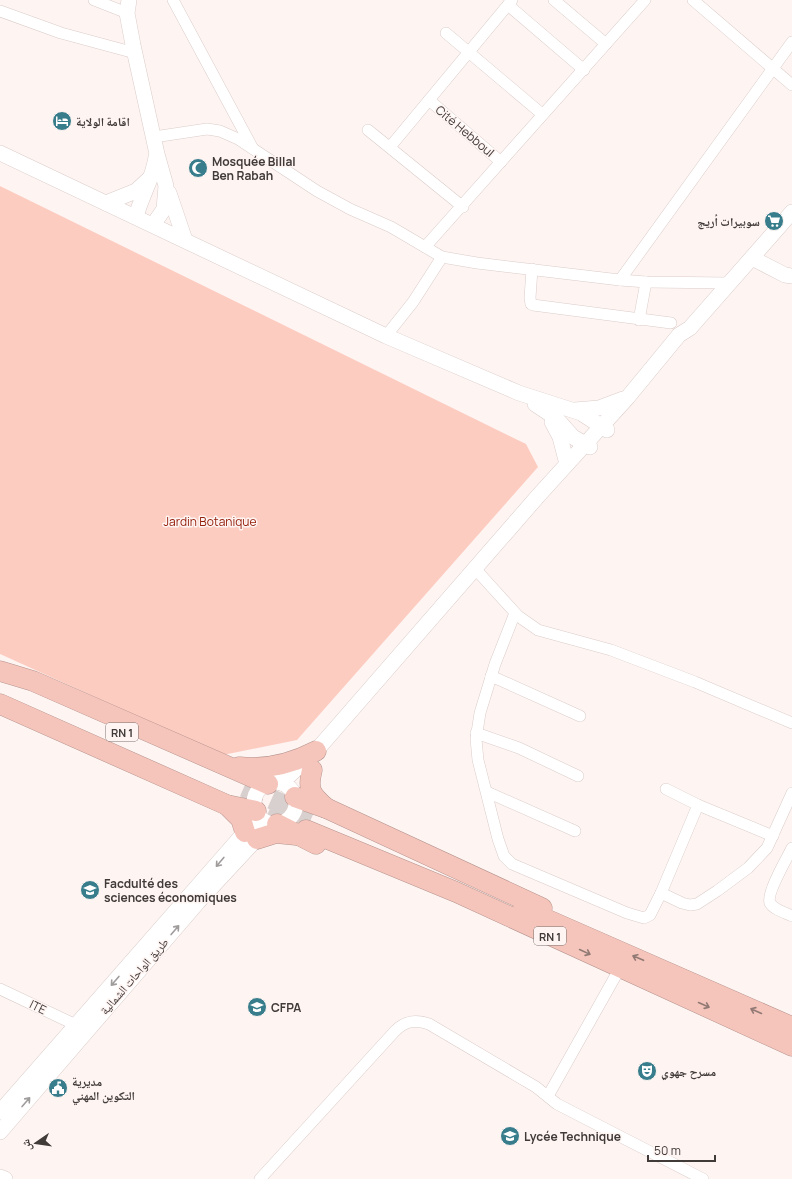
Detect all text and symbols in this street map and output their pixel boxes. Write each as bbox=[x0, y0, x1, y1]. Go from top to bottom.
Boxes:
street label: Cité Hebboul bbox=[432, 101, 498, 161]
hotel icon: اقامة الولاية bbox=[51, 110, 73, 132]
place label: اقامة الولاية bbox=[76, 113, 130, 130]
place label: Mosquée Billal Ben Rabah bbox=[212, 153, 296, 184]
mosque icon: Mosquée Billal Ben Rabah bbox=[187, 157, 209, 179]
supermarket icon: سوبيرات أريج bbox=[763, 210, 785, 232]
place label: سوبيرات أريج bbox=[697, 213, 760, 230]
park label: Jardin Botanique bbox=[164, 513, 256, 530]
road number: RN 1 bbox=[106, 723, 138, 741]
one-way arrow bbox=[215, 857, 224, 867]
place label: Facdulté des sciences économiques bbox=[104, 875, 237, 906]
school or university icon: Facdulté des sciences économiques bbox=[79, 879, 101, 901]
one-way arrow bbox=[170, 924, 179, 935]
road number: RN 1 bbox=[534, 927, 566, 945]
street label: طريق الواحات الشمالية bbox=[96, 934, 172, 1018]
one-way arrow bbox=[579, 949, 591, 956]
one-way arrow bbox=[632, 954, 644, 961]
one-way arrow bbox=[111, 975, 120, 986]
street label: ITE bbox=[27, 996, 49, 1018]
school or university icon: CFPA bbox=[246, 996, 268, 1018]
place label: CFPA bbox=[271, 999, 301, 1016]
one-way arrow bbox=[697, 1002, 709, 1010]
one-way arrow bbox=[751, 1007, 763, 1014]
theatre icon: مسرح جهوي bbox=[636, 1060, 658, 1082]
place label: مسرح جهوي bbox=[661, 1063, 716, 1081]
place label: مديرية التكوين المهني bbox=[72, 1073, 135, 1105]
public building icon: مديرية التكوين المهني bbox=[47, 1077, 69, 1099]
one-way arrow bbox=[21, 1097, 30, 1107]
north arrow bbox=[16, 1123, 56, 1163]
school or university icon: Lycée Technique bbox=[499, 1125, 521, 1147]
place label: Lycée Technique bbox=[524, 1128, 621, 1145]
text: ش bbox=[17, 1137, 35, 1153]
scale bar bbox=[648, 1137, 715, 1163]
text: 50 m bbox=[654, 1142, 681, 1159]

